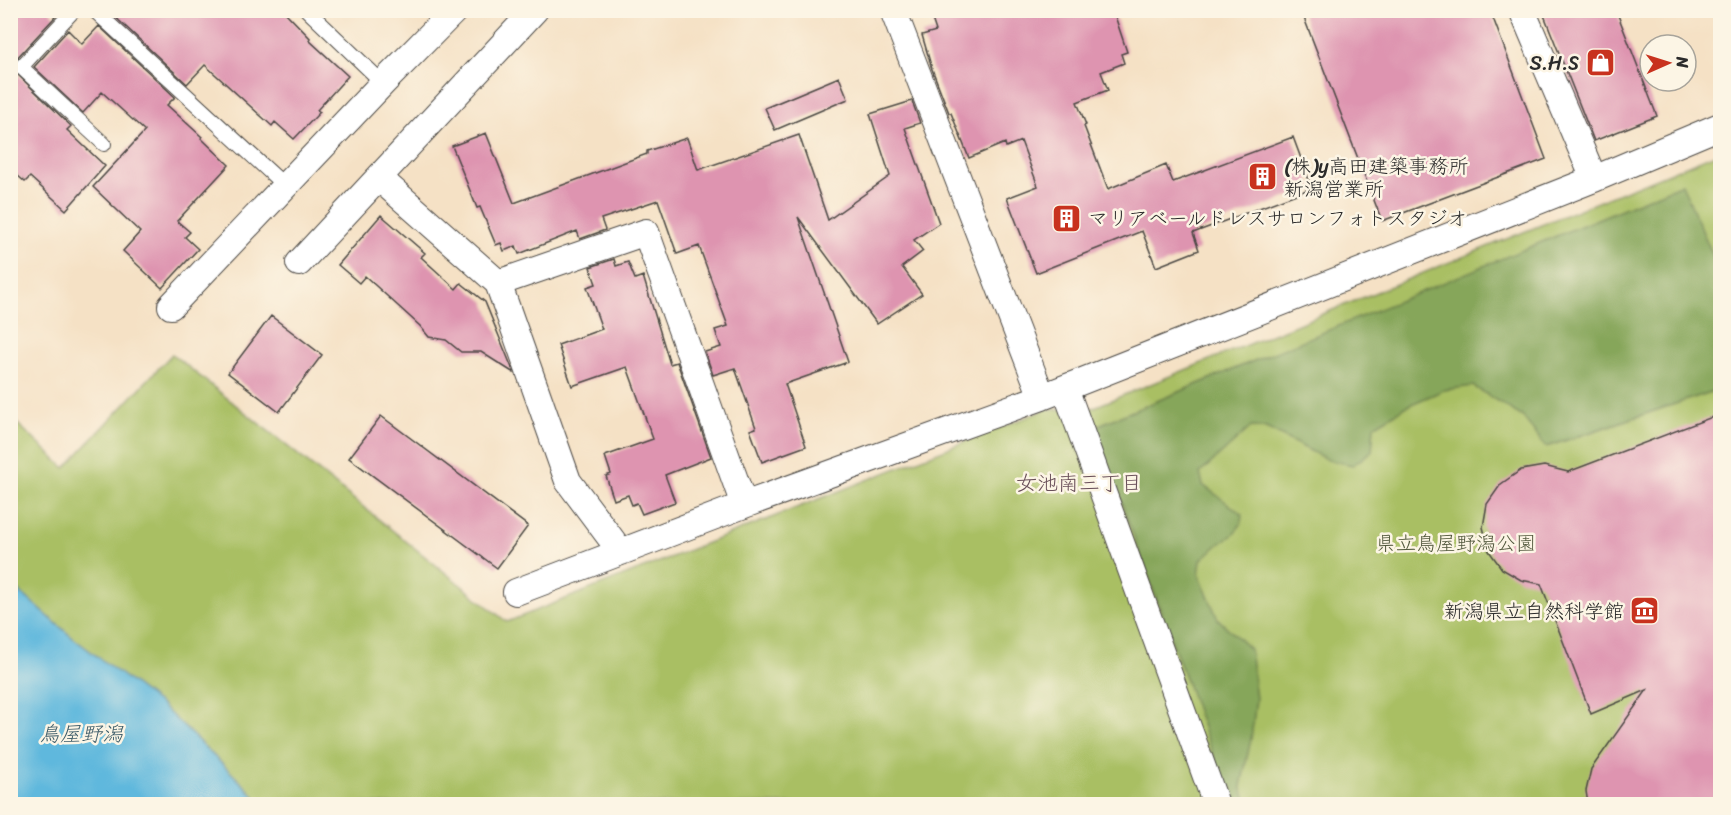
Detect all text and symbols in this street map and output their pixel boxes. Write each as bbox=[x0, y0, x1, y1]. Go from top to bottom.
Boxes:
north arrow bbox=[1638, 33, 1698, 93]
place label: S.H.S bbox=[1530, 46, 1579, 81]
shop icon: S.H.S bbox=[1584, 47, 1616, 79]
text: N bbox=[1668, 55, 1697, 69]
place label: (株)y高田建築事務所 新潟営業所 bbox=[1284, 149, 1469, 207]
building icon: (株)y高田建築事務所 新潟営業所 bbox=[1247, 161, 1279, 193]
place label: マリアベールドレスサロンフォトスタジオ bbox=[1088, 201, 1467, 236]
building icon: マリアベールドレスサロンフォトスタジオ bbox=[1051, 202, 1083, 234]
district label: 女池南三丁目 bbox=[1016, 464, 1142, 502]
park label: 県立鳥屋野潟公園 bbox=[1376, 526, 1536, 561]
place label: 新潟県立自然科学館 bbox=[1444, 594, 1624, 629]
museum icon: 新潟県立自然科学館 bbox=[1629, 595, 1661, 627]
water label: 鳥屋野潟 bbox=[39, 715, 124, 753]

